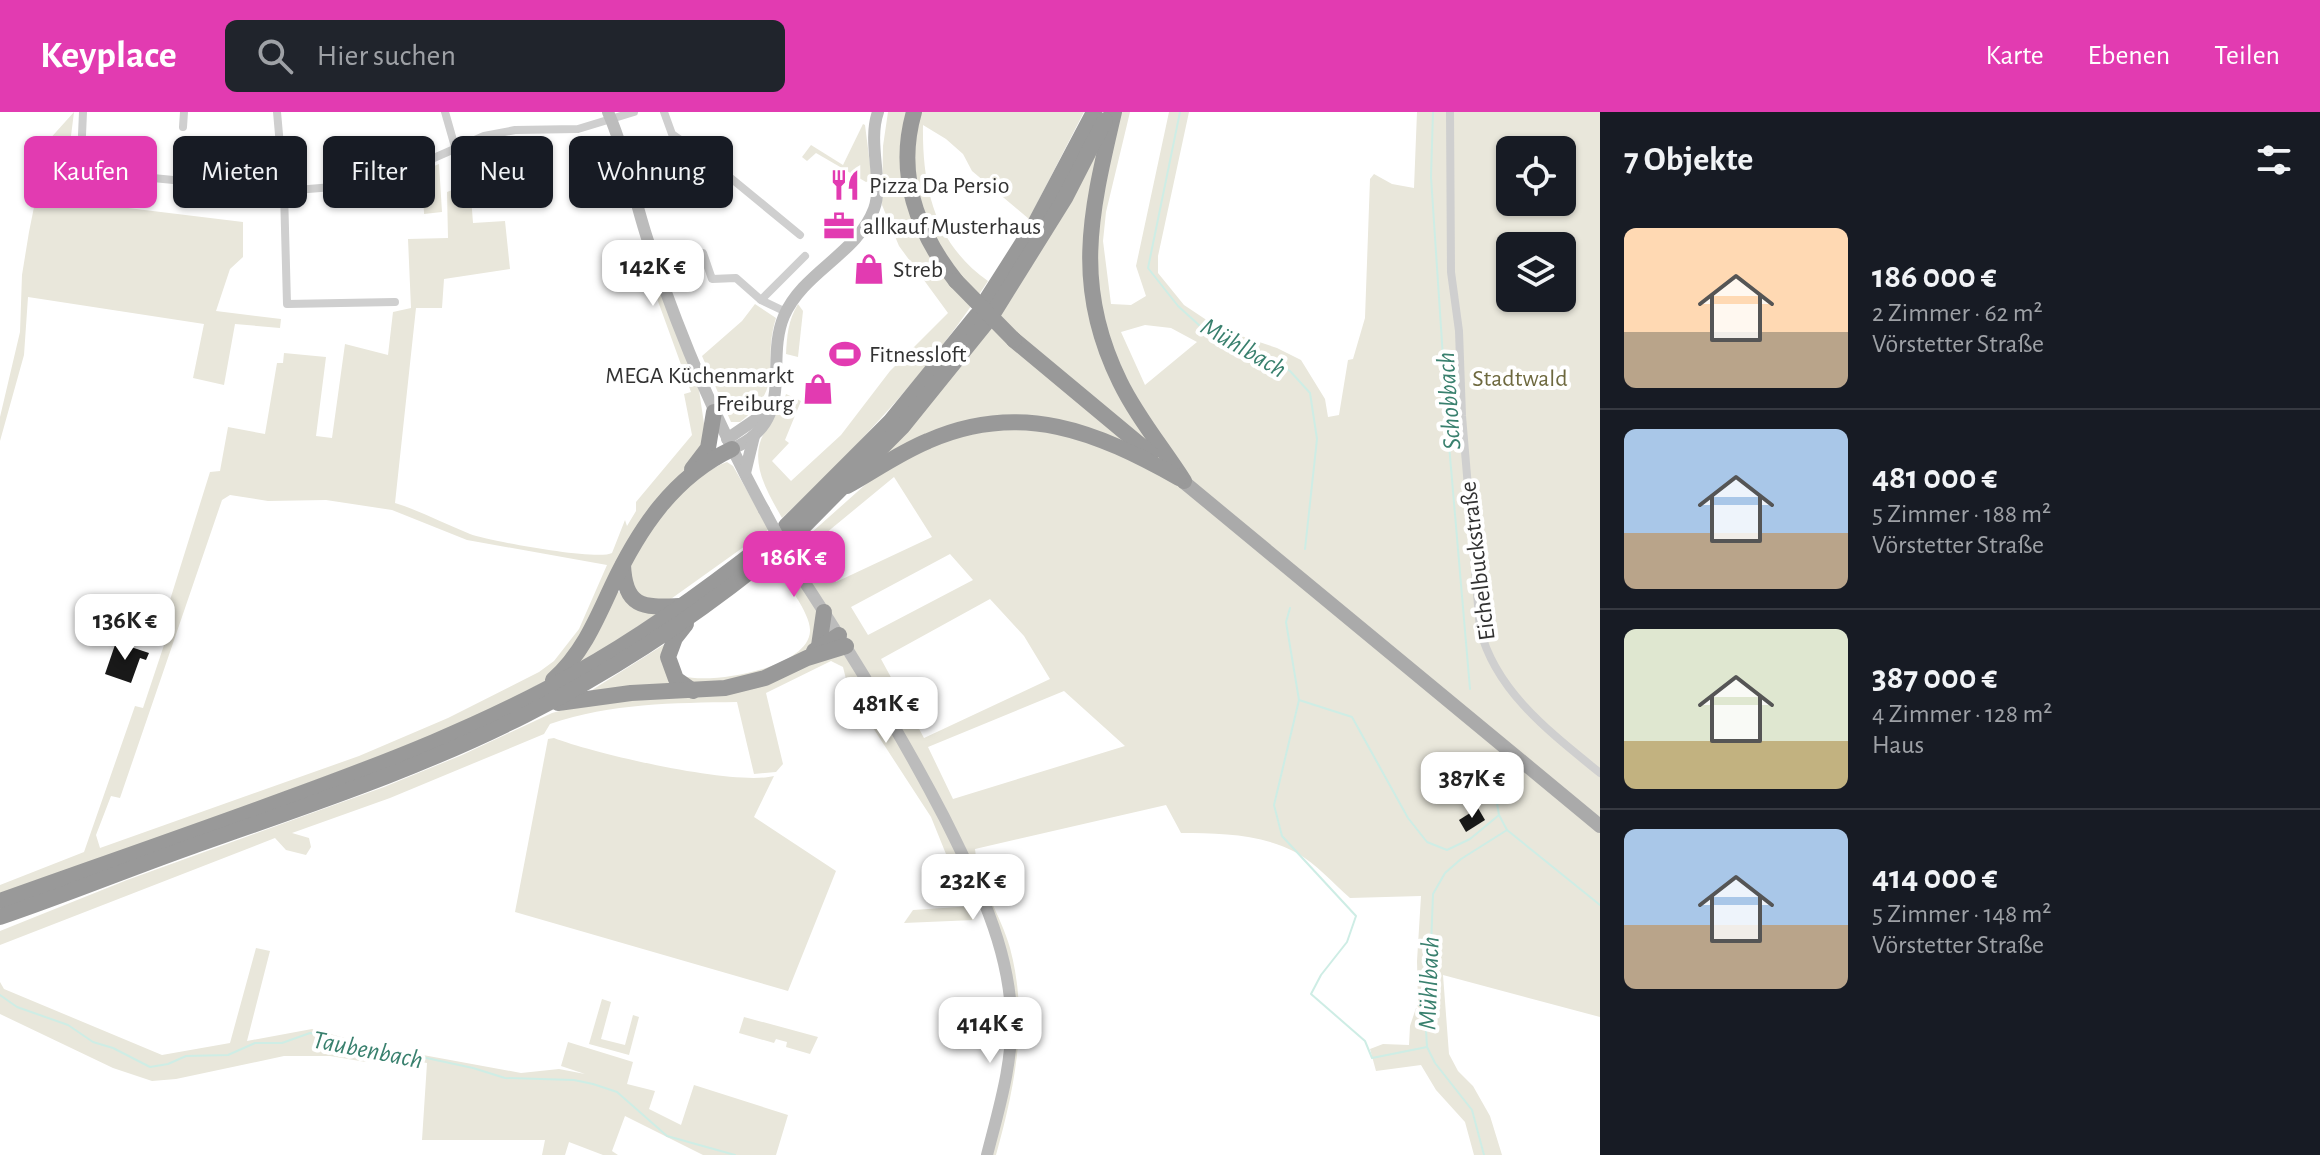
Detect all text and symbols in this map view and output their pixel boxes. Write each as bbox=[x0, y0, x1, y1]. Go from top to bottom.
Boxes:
search box bbox=[225, 20, 785, 92]
icon: search bbox=[253, 34, 297, 78]
text: Keyplace bbox=[40, 37, 177, 75]
text: Hier suchen bbox=[317, 41, 456, 71]
text: Karte bbox=[1985, 42, 2044, 70]
text: Ebenen bbox=[2088, 42, 2170, 70]
text: Teilen bbox=[2214, 42, 2280, 70]
chip: Kaufen bbox=[24, 136, 157, 208]
chip: Mieten bbox=[173, 136, 307, 208]
chip: Filter bbox=[323, 136, 435, 208]
chip: Neu bbox=[451, 136, 553, 208]
chip: Wohnung bbox=[569, 136, 733, 208]
map controls bbox=[1496, 136, 1576, 312]
button: locate bbox=[1496, 136, 1576, 216]
icon: filters bbox=[2252, 138, 2296, 182]
text: 7 Objekte bbox=[1624, 143, 1753, 177]
restaurant icon: Pizza Da Persio bbox=[828, 168, 862, 202]
place label: Pizza Da Persio bbox=[869, 174, 1009, 198]
office icon: allkauf Musterhaus bbox=[822, 209, 856, 243]
place label: allkauf Musterhaus bbox=[863, 215, 1041, 239]
button: layers bbox=[1496, 232, 1576, 312]
pin: 142K € bbox=[588, 240, 718, 308]
shop icon: Streb bbox=[852, 252, 886, 286]
text: 142K € bbox=[620, 253, 686, 279]
place label: Streb bbox=[893, 258, 943, 282]
icon: home bbox=[1688, 260, 1784, 356]
text: 186 000 € bbox=[1872, 260, 1997, 294]
text: 2 Zimmer · 62 m² bbox=[1872, 300, 2043, 326]
water label: Mühlbach bbox=[1196, 313, 1291, 383]
text: Vörstetter Straße bbox=[1872, 331, 2044, 357]
sports icon: Fitnessloft bbox=[828, 337, 862, 371]
place label: Fitnessloft bbox=[869, 343, 967, 367]
water label: Schobbach bbox=[1433, 351, 1465, 451]
place label: MEGA Küchenmarkt Freiburg bbox=[605, 364, 794, 416]
park label: Stadtwald bbox=[1472, 367, 1568, 391]
shop icon: MEGA Küchenmarkt Freiburg bbox=[801, 372, 835, 406]
icon: home bbox=[1688, 461, 1784, 557]
text: 481 000 € bbox=[1872, 461, 1997, 495]
street label: Eichelbuckstraße bbox=[1456, 480, 1500, 642]
text: 5 Zimmer · 188 m² bbox=[1872, 501, 2051, 527]
pin: 186K € bbox=[729, 531, 859, 599]
text: Vörstetter Straße bbox=[1872, 532, 2044, 558]
text: 186K € bbox=[761, 544, 827, 570]
pin: 136K € bbox=[60, 594, 190, 662]
text: 136K € bbox=[93, 607, 157, 633]
icon: home bbox=[1688, 661, 1784, 757]
text: 387 000 € bbox=[1872, 661, 1997, 695]
pin: 481K € bbox=[821, 677, 951, 745]
text: 481K € bbox=[853, 690, 919, 716]
text: 4 Zimmer · 128 m² bbox=[1872, 701, 2052, 727]
text: Haus bbox=[1872, 732, 1924, 758]
pin: 387K € bbox=[1407, 752, 1537, 820]
text: 387K € bbox=[1439, 765, 1505, 791]
pin: 232K € bbox=[908, 854, 1038, 922]
icon: home bbox=[1688, 861, 1784, 957]
text: 414 000 € bbox=[1872, 861, 1998, 895]
text: 232K € bbox=[940, 867, 1006, 893]
text: 5 Zimmer · 148 m² bbox=[1872, 901, 2051, 927]
text: Vörstetter Straße bbox=[1872, 932, 2044, 958]
water label: Mühlbach bbox=[1414, 936, 1444, 1030]
pin: 414K € bbox=[925, 997, 1055, 1065]
text: 414K € bbox=[957, 1010, 1023, 1036]
water label: Taubenbach bbox=[311, 1027, 425, 1073]

